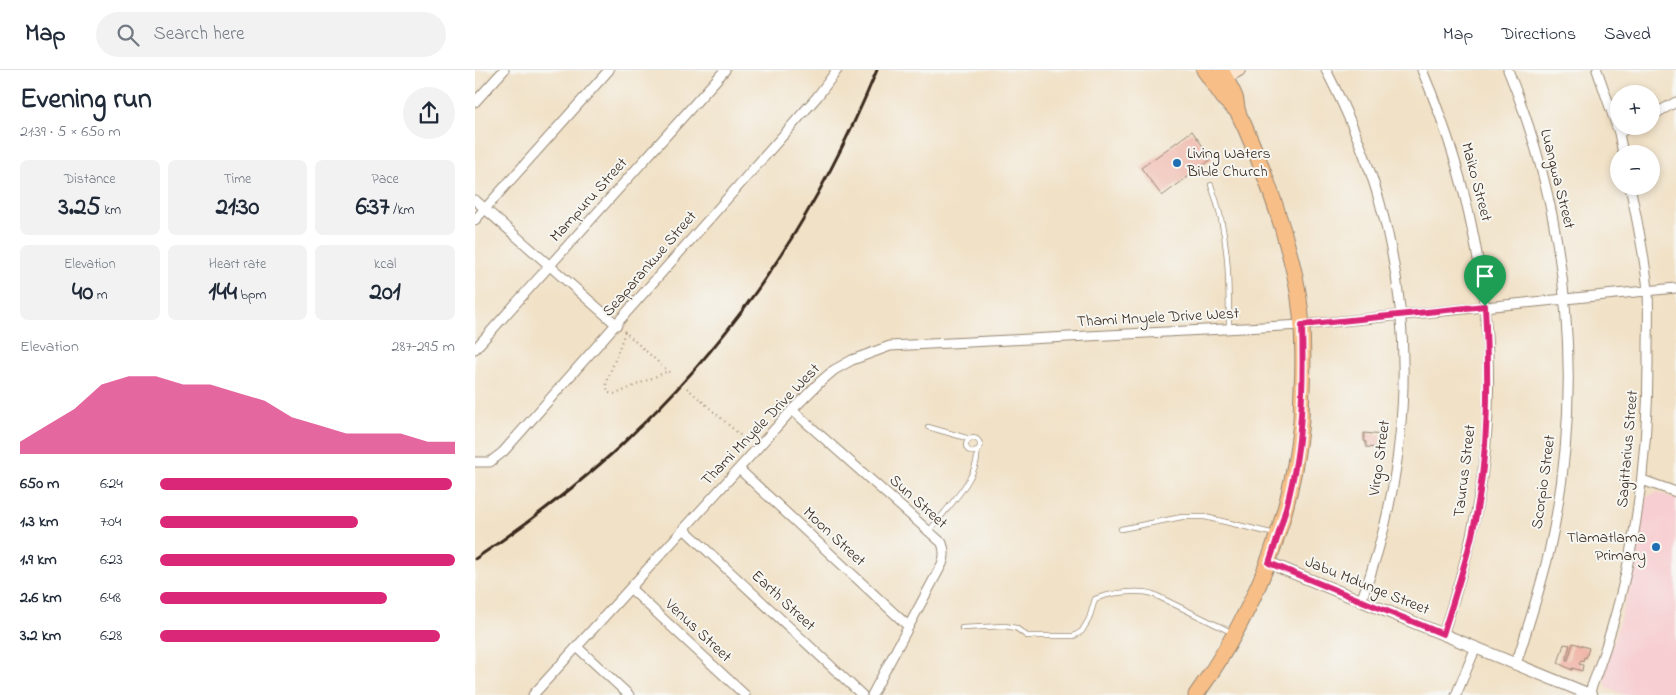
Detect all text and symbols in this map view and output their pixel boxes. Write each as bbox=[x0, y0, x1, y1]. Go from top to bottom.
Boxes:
search box bbox=[96, 12, 446, 57]
text: Map bbox=[25, 17, 66, 52]
icon: search bbox=[114, 21, 142, 49]
text: Search here bbox=[154, 21, 245, 48]
text: Map bbox=[1443, 22, 1473, 48]
text: Directions bbox=[1501, 22, 1576, 48]
text: Saved bbox=[1604, 22, 1651, 48]
text: Evening run bbox=[20, 80, 152, 121]
map controls bbox=[1610, 85, 1660, 195]
button: + bbox=[1610, 85, 1660, 135]
button: share bbox=[403, 87, 455, 139]
text: 21:39 · 5 × 650 m bbox=[20, 120, 121, 144]
street label: Luangwa Street bbox=[1533, 127, 1581, 232]
street label: Maiko Street bbox=[1454, 140, 1498, 225]
place label: Living Waters Bible Church bbox=[1186, 142, 1271, 184]
button: − bbox=[1610, 145, 1660, 195]
street label: Mampuru Street bbox=[544, 152, 634, 248]
marker: Living Waters Bible Church bbox=[1171, 157, 1183, 169]
text: Distance bbox=[64, 169, 116, 190]
text: Time bbox=[224, 169, 251, 190]
text: Pace bbox=[372, 169, 399, 190]
text: 3.25 bbox=[59, 190, 101, 226]
text: 21:30 bbox=[216, 190, 259, 226]
text: 6:37 bbox=[356, 190, 390, 226]
text: km bbox=[101, 200, 121, 221]
text: /km bbox=[390, 200, 414, 221]
street label: Seaparankwe Street bbox=[597, 205, 703, 322]
text: Elevation bbox=[64, 254, 116, 275]
text: Heart rate bbox=[209, 254, 266, 275]
text: kcal bbox=[374, 254, 396, 275]
pin bbox=[1464, 255, 1506, 306]
icon: arrive bbox=[1471, 262, 1499, 290]
text: 40 bbox=[72, 275, 93, 311]
text: 144 bbox=[209, 275, 237, 311]
text: 201 bbox=[370, 275, 401, 311]
text: m bbox=[93, 285, 108, 306]
text: bpm bbox=[237, 285, 266, 306]
street label: Thami Mnyele Drive West bbox=[1076, 302, 1240, 334]
text: Elevation bbox=[20, 335, 79, 359]
text: 287–295 m bbox=[392, 335, 455, 359]
street label: Thami Mnyele Drive West bbox=[696, 358, 827, 492]
street label: Sagittarius Street bbox=[1611, 389, 1645, 509]
street label: Virgo Street bbox=[1363, 418, 1397, 498]
street label: Taurus Street bbox=[1447, 423, 1483, 519]
street label: Scorpio Street bbox=[1526, 433, 1563, 531]
street label: Sun Street bbox=[883, 469, 953, 535]
text: 650 m bbox=[20, 472, 60, 496]
text: 6:24 bbox=[100, 472, 123, 496]
street label: Moon Street bbox=[797, 501, 871, 573]
text: 1.3 km bbox=[20, 510, 58, 534]
text: 7:04 bbox=[100, 510, 121, 534]
place label: Tlamatlama Primary bbox=[1567, 526, 1646, 568]
marker: Tlamatlama Primary bbox=[1650, 541, 1662, 553]
text: 1.9 km bbox=[20, 548, 57, 572]
text: 6:23 bbox=[100, 548, 123, 572]
street label: Jabu Mdunge Street bbox=[1301, 550, 1433, 622]
street label: Earth Street bbox=[745, 565, 821, 638]
text: 2.6 km bbox=[20, 586, 62, 610]
text: 6:48 bbox=[100, 586, 121, 610]
street label: Venus Street bbox=[658, 593, 737, 669]
text: 3.2 km bbox=[20, 624, 61, 648]
text: 6:28 bbox=[100, 624, 122, 648]

